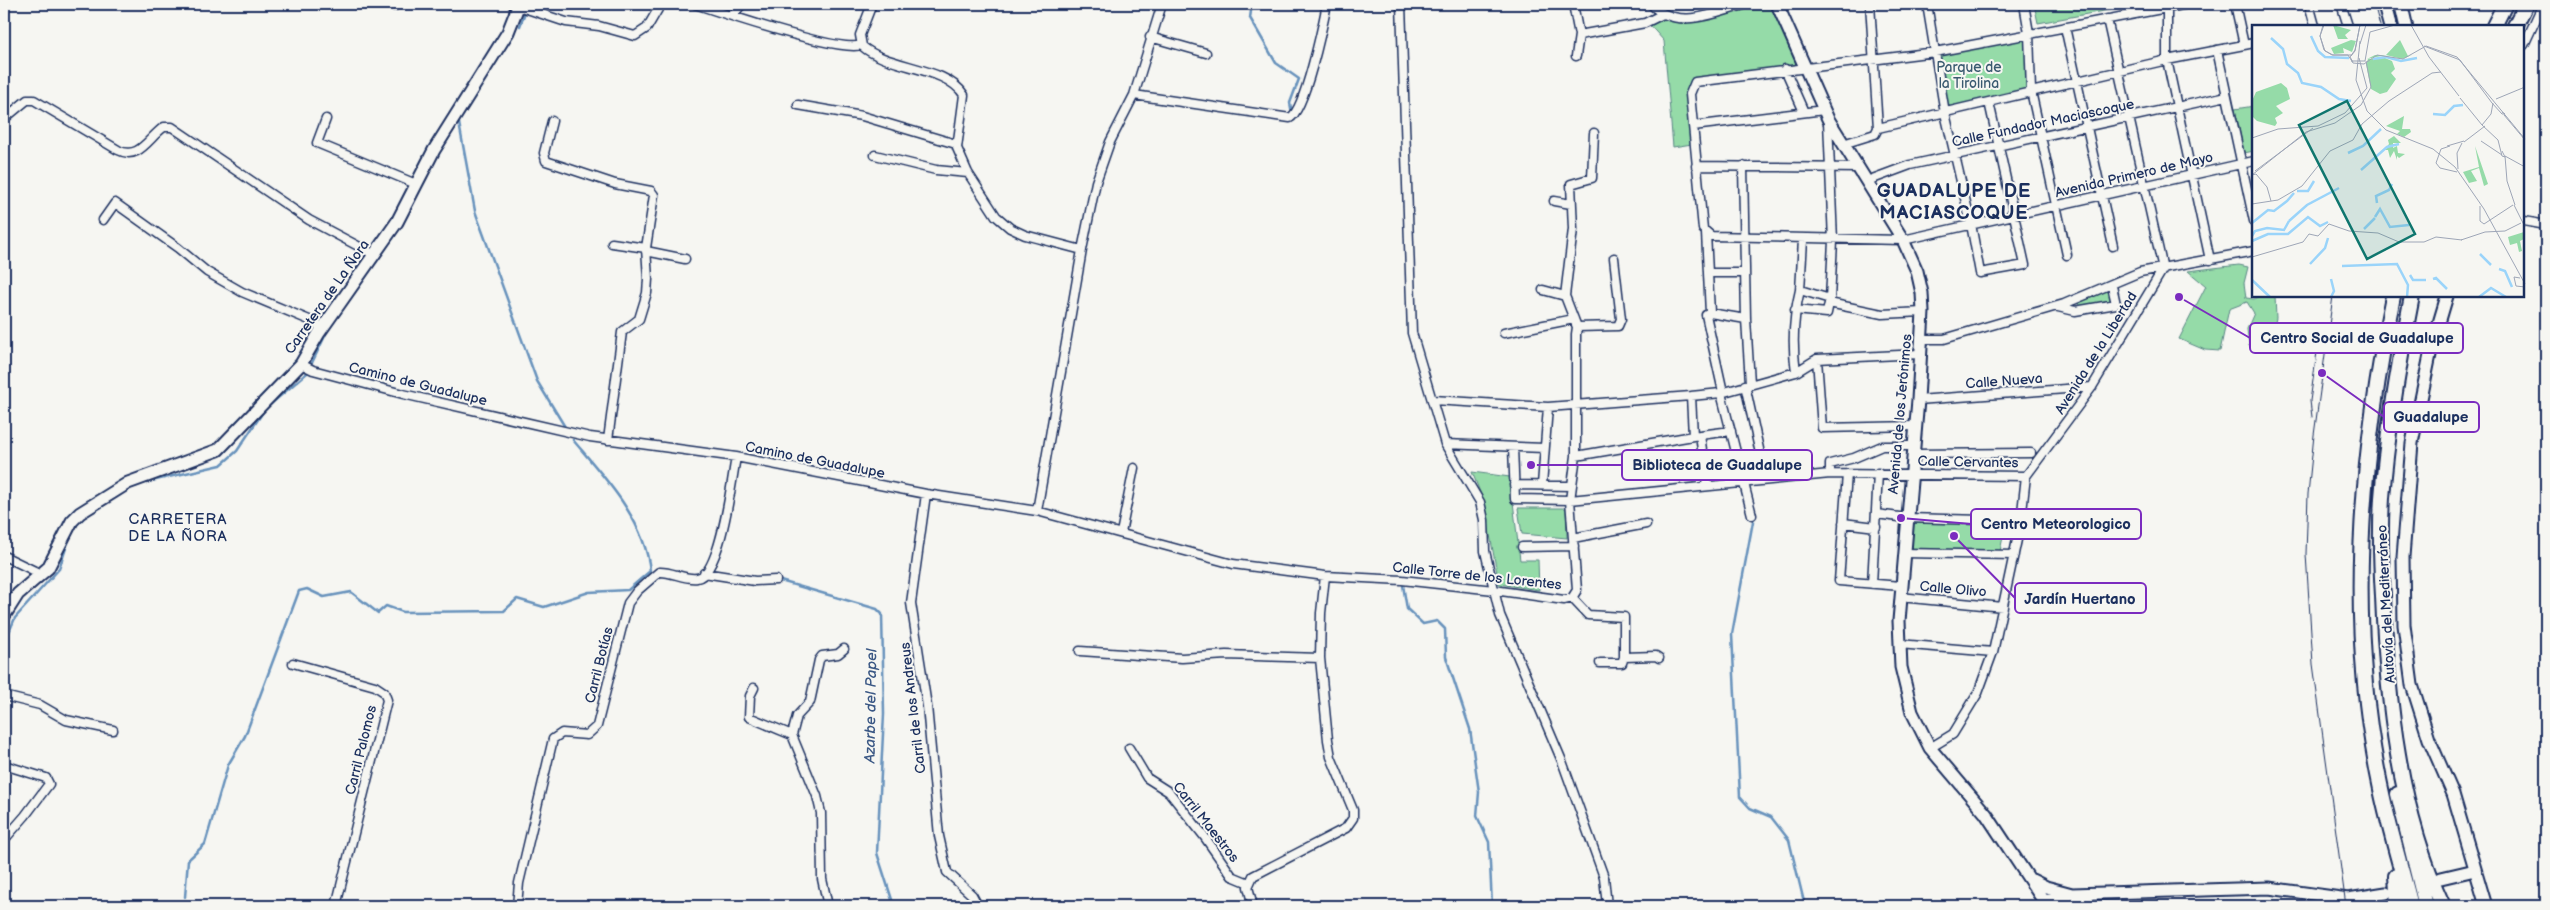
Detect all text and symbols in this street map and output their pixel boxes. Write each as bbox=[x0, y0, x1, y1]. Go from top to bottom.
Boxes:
inset map bbox=[2252, 25, 2525, 298]
park label: Parque de la Tirolina bbox=[1936, 59, 2002, 92]
street label: Calle Fundador Maciascoque bbox=[1950, 95, 2136, 151]
street label: Avenida Primero de Mayo bbox=[2053, 149, 2215, 201]
district label: GUADALUPE DE MACIASCOQUE bbox=[1877, 180, 2031, 225]
street label: Carretera de La Ñora bbox=[280, 236, 373, 357]
street label: Avenida de la Libertad bbox=[2051, 289, 2141, 417]
callout: Centro Social de Guadalupe bbox=[2250, 323, 2463, 353]
text: Centro Social de Guadalupe bbox=[2260, 329, 2454, 348]
street label: Avenida de los Jerónimos bbox=[1885, 333, 1915, 495]
street label: Camino de Guadalupe bbox=[347, 359, 489, 409]
street label: Calle Nueva bbox=[1965, 370, 2043, 392]
callout: Guadalupe bbox=[2384, 402, 2479, 432]
text: Guadalupe bbox=[2394, 408, 2469, 427]
street label: Camino de Guadalupe bbox=[744, 438, 886, 482]
callout: Biblioteca de Guadalupe bbox=[1622, 450, 1812, 480]
street label: Calle Cervantes bbox=[1917, 453, 2019, 471]
text: Biblioteca de Guadalupe bbox=[1632, 456, 1802, 475]
callout: Centro Meteorologico bbox=[1971, 509, 2141, 539]
district label: CARRETERA DE LA ÑORA bbox=[128, 510, 228, 546]
text: Centro Meteorologico bbox=[1981, 515, 2131, 534]
street label: Autovía del Mediterráneo bbox=[2373, 524, 2399, 684]
street label: Calle Torre de los Lorentes bbox=[1392, 559, 1562, 593]
street label: Calle Olivo bbox=[1919, 578, 1987, 600]
callout: Jardín Huertano bbox=[2015, 583, 2146, 613]
text: Jardín Huertano bbox=[2024, 590, 2136, 609]
street label: Carril Botías bbox=[581, 625, 617, 705]
street label: Carril de los Andreus bbox=[896, 641, 929, 775]
water label: Azarbe del Papel bbox=[860, 648, 882, 764]
street label: Carril Palomos bbox=[342, 703, 380, 797]
street label: Carril Maestros bbox=[1169, 778, 1243, 866]

